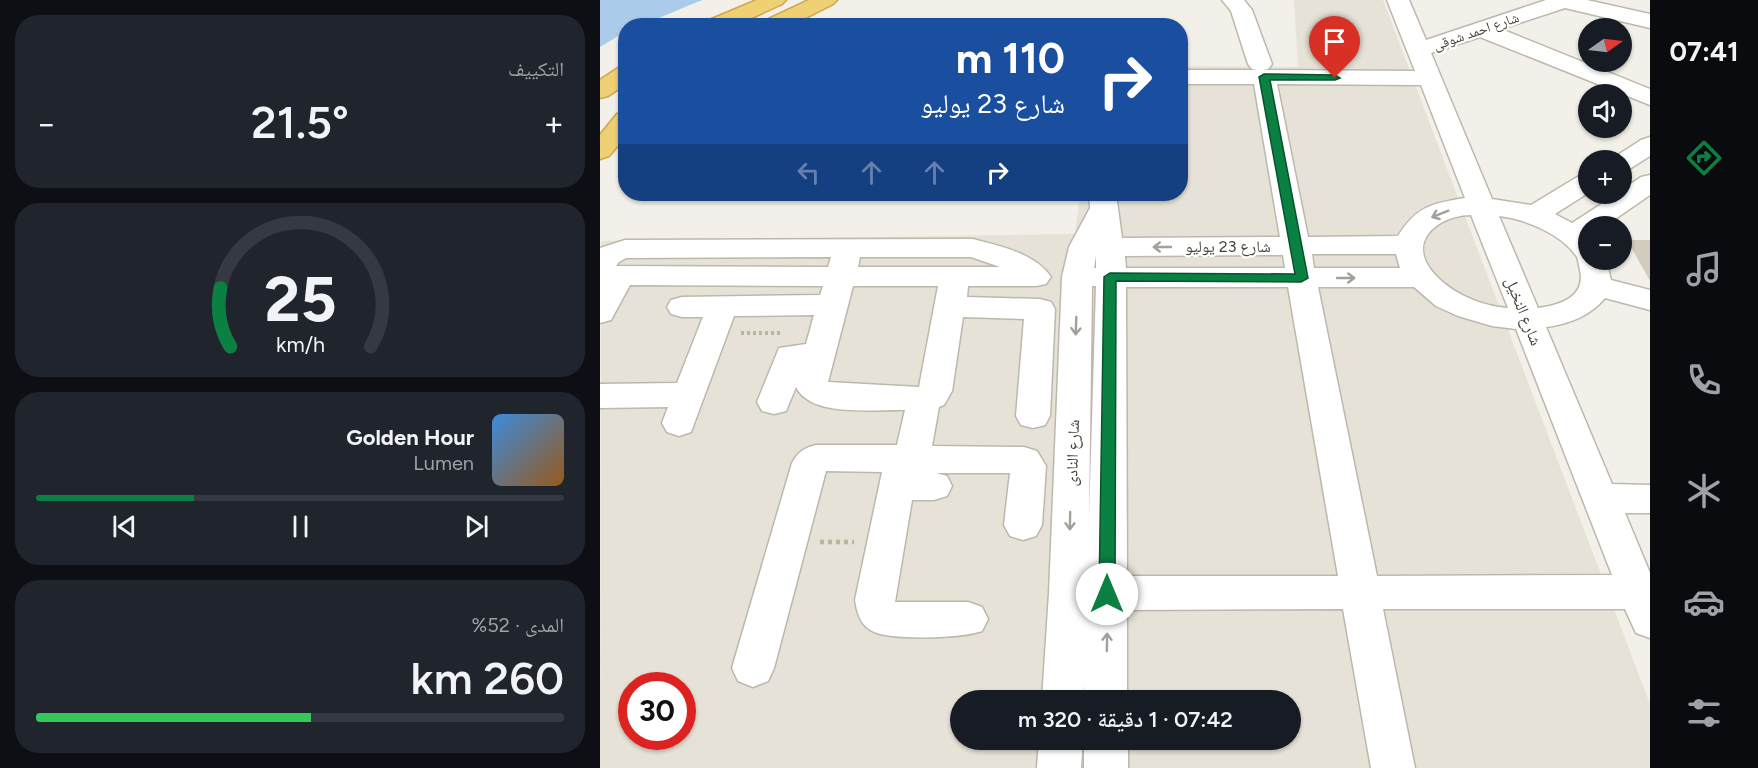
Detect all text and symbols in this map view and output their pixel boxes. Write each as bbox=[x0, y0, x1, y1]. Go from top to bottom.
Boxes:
street label: شارع احمد شوقى bbox=[1431, 9, 1522, 55]
pin bbox=[1309, 16, 1360, 78]
north arrow bbox=[1578, 18, 1632, 72]
map controls bbox=[1578, 18, 1632, 270]
icon: arrive bbox=[1318, 25, 1351, 58]
text: 110 m bbox=[956, 33, 1065, 84]
text: 07:41 bbox=[1669, 35, 1739, 68]
icon: right bbox=[1086, 42, 1164, 120]
text: التكييف bbox=[508, 57, 564, 81]
button: sound bbox=[1578, 84, 1632, 138]
text: شارع 23 يوليو bbox=[921, 87, 1065, 120]
text: 21.5° bbox=[251, 95, 349, 149]
text: − bbox=[36, 104, 57, 143]
text: + bbox=[543, 104, 564, 143]
icon: directions bbox=[1683, 137, 1725, 179]
button: + bbox=[1578, 150, 1632, 204]
icon: left bbox=[792, 156, 825, 189]
icon: ahead bbox=[855, 156, 888, 189]
icon: ahead bbox=[918, 156, 951, 189]
icon: right bbox=[981, 156, 1014, 189]
one-way arrow bbox=[1431, 209, 1449, 220]
button: − bbox=[1578, 216, 1632, 270]
street label: شارع 23 يوليو bbox=[1185, 237, 1271, 257]
one-way arrow bbox=[1152, 241, 1172, 253]
icon: music bbox=[1683, 248, 1725, 290]
text: 25 bbox=[264, 262, 336, 337]
one-way arrow bbox=[1335, 272, 1355, 284]
street label: شارع النخيل bbox=[1500, 274, 1546, 349]
one-way arrow bbox=[1070, 316, 1081, 336]
text: km/h bbox=[276, 332, 324, 357]
icon: phone bbox=[1683, 359, 1725, 401]
street label: شارع النادى bbox=[1062, 419, 1084, 487]
text: Golden Hour bbox=[346, 424, 474, 451]
text: Lumen bbox=[413, 451, 474, 475]
icon: climate bbox=[1683, 470, 1725, 512]
icon: previous bbox=[108, 510, 141, 543]
icon: pause bbox=[284, 510, 317, 543]
icon: next bbox=[460, 510, 493, 543]
one-way arrow bbox=[1064, 511, 1076, 531]
position arrow bbox=[1075, 562, 1139, 626]
icon: car bbox=[1683, 581, 1725, 623]
text: المدى · 52% bbox=[472, 613, 564, 637]
one-way arrow bbox=[1101, 633, 1113, 653]
text: 260 km bbox=[410, 651, 564, 705]
speed limit sign: 30 bbox=[618, 672, 696, 750]
icon: filters bbox=[1683, 692, 1725, 734]
text: 07:42 · 1 دقيقة · 320 m bbox=[1018, 706, 1233, 733]

